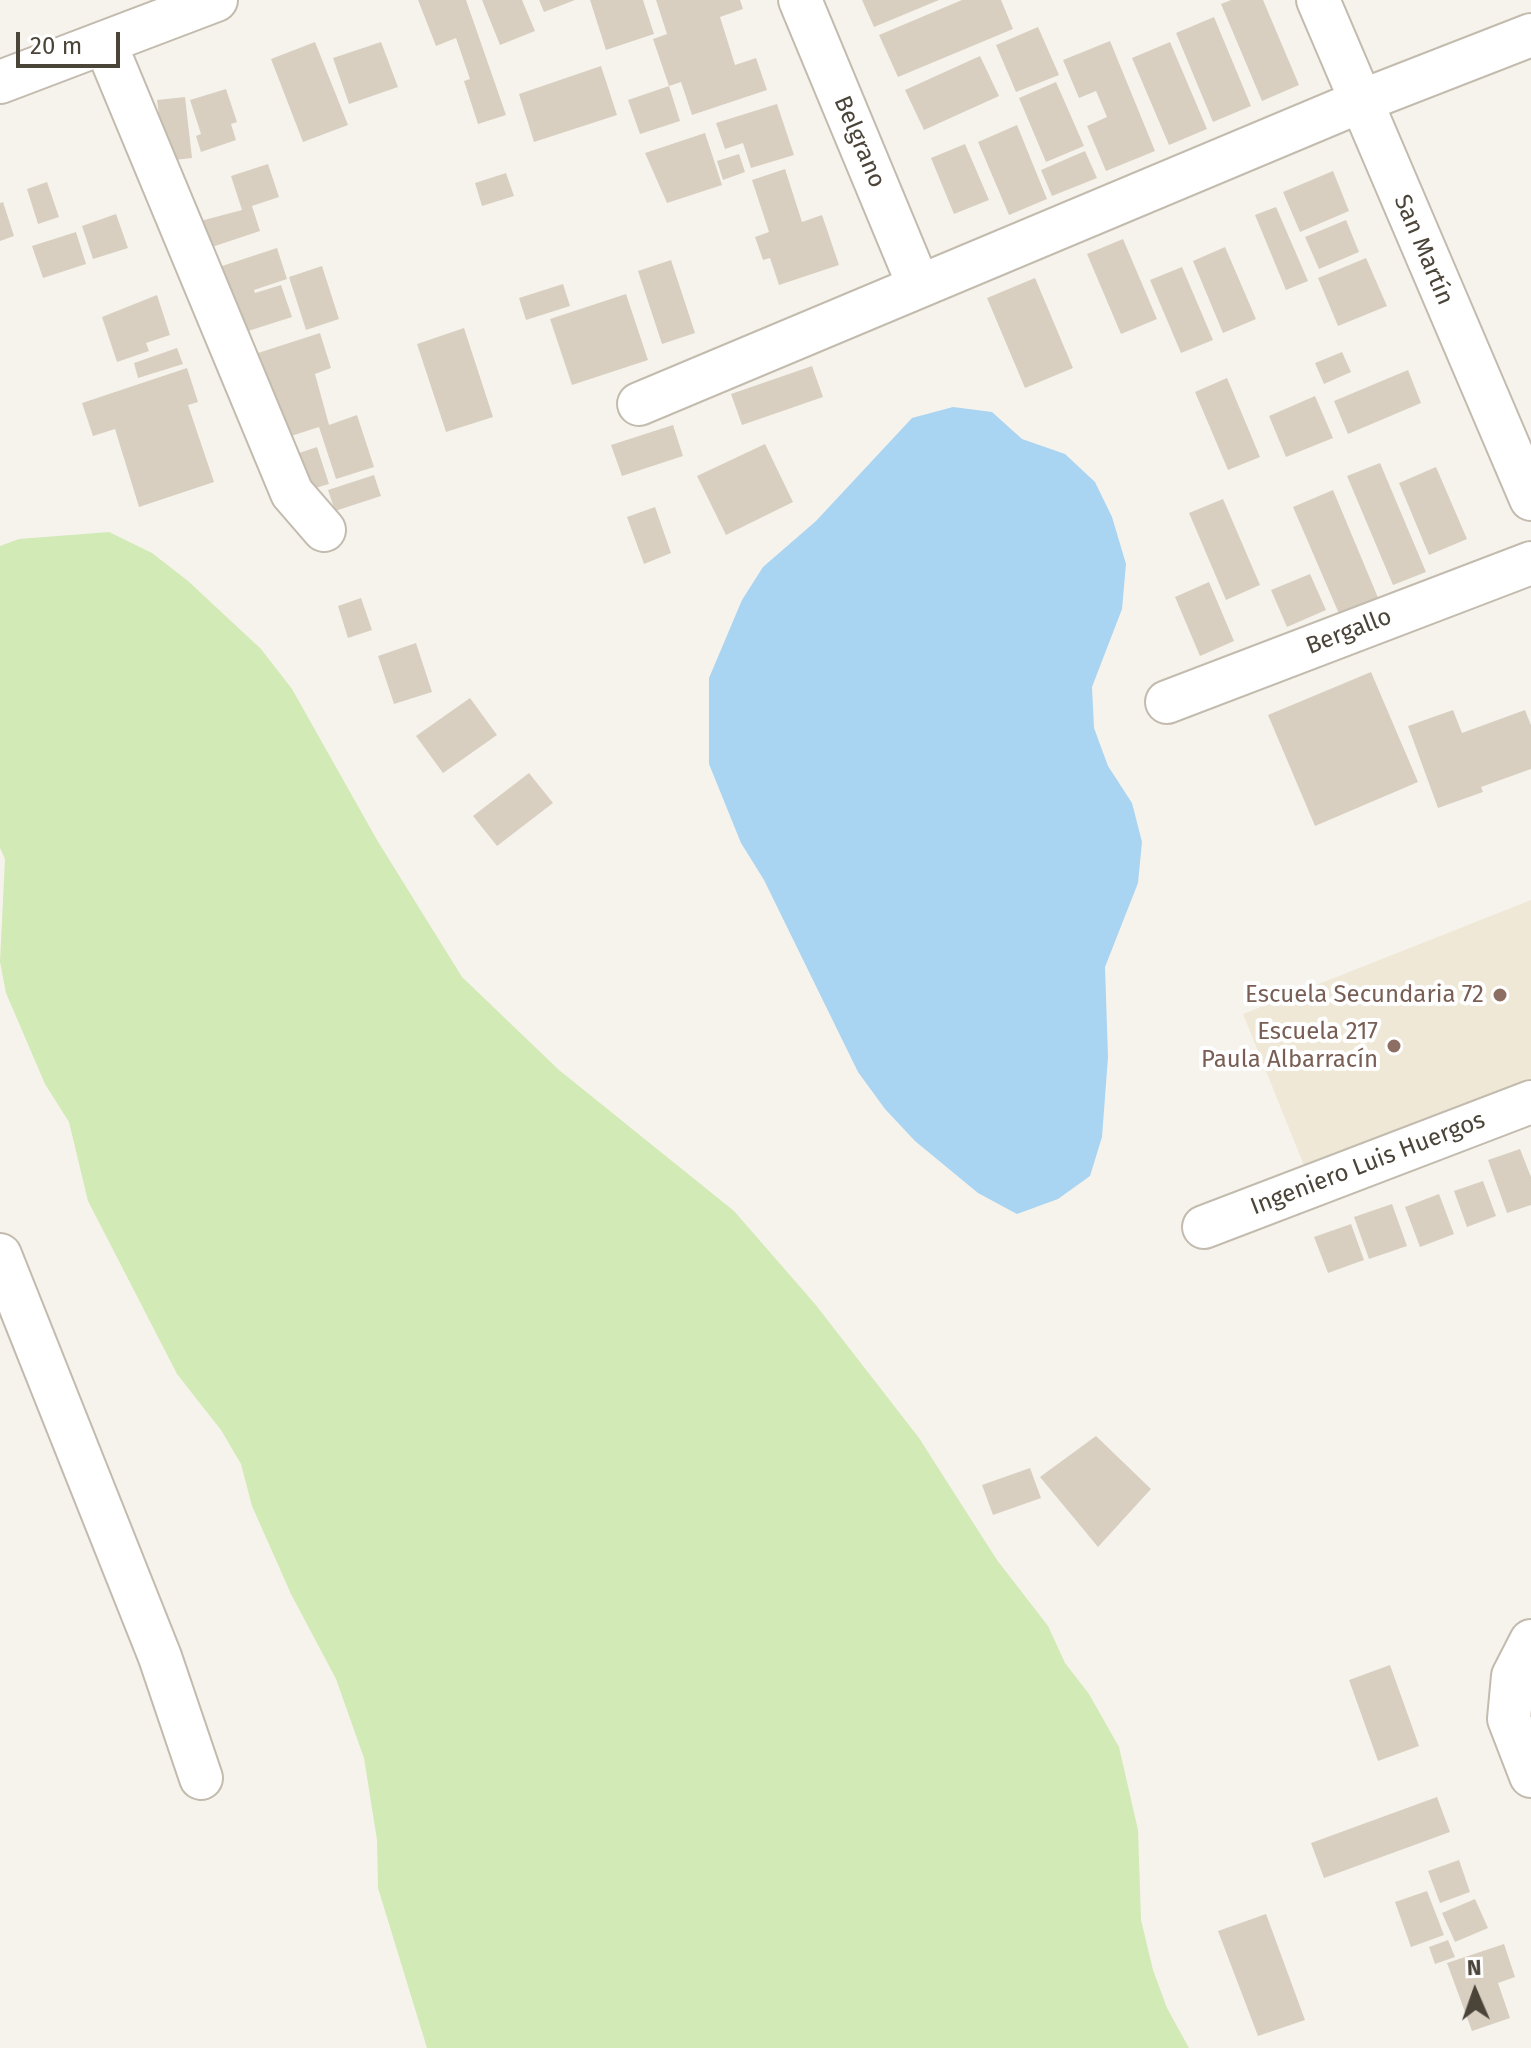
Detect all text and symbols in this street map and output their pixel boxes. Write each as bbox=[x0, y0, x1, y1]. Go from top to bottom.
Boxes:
scale bar bbox=[20, 16, 124, 66]
text: 20 m bbox=[30, 32, 82, 60]
street label: Belgrano bbox=[827, 92, 891, 192]
street label: San Martín bbox=[1387, 191, 1459, 309]
street label: Bergallo bbox=[1302, 603, 1396, 661]
place label: Escuela Secundaria 72 bbox=[1245, 981, 1484, 1009]
marker: Escuela Secundaria 72 bbox=[1491, 986, 1509, 1004]
place label: Escuela 217 Paula Albarracín bbox=[1201, 1018, 1378, 1074]
marker: Escuela 217 Paula Albarracín bbox=[1385, 1037, 1403, 1055]
street label: Ingeniero Luis Huergos bbox=[1247, 1106, 1489, 1222]
north arrow bbox=[1435, 1952, 1515, 2032]
text: N bbox=[1466, 1954, 1482, 1981]

